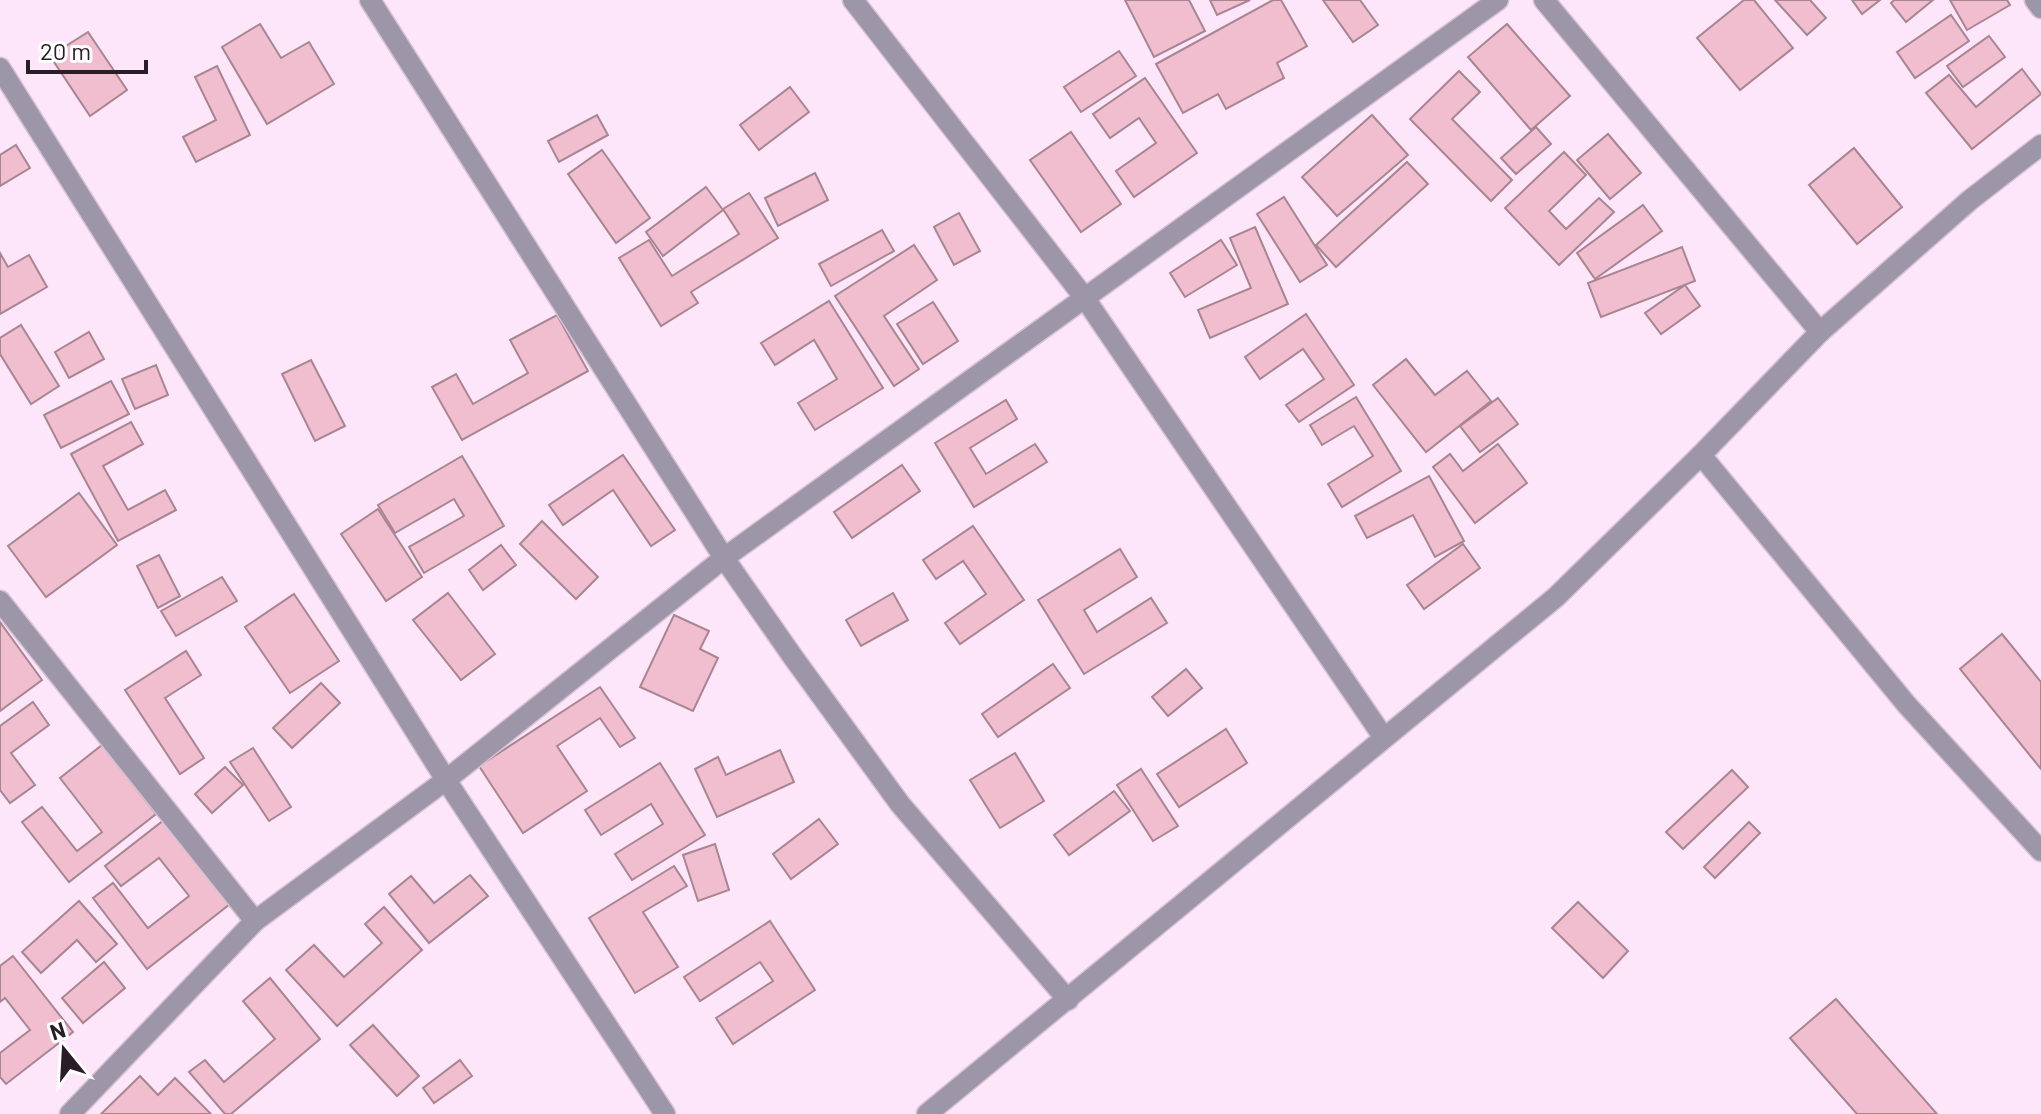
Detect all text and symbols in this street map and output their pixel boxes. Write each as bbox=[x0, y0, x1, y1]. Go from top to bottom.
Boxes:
scale bar bbox=[28, 24, 146, 74]
text: 20 m bbox=[40, 36, 91, 65]
north arrow bbox=[24, 1010, 104, 1090]
text: N bbox=[47, 1015, 68, 1045]

